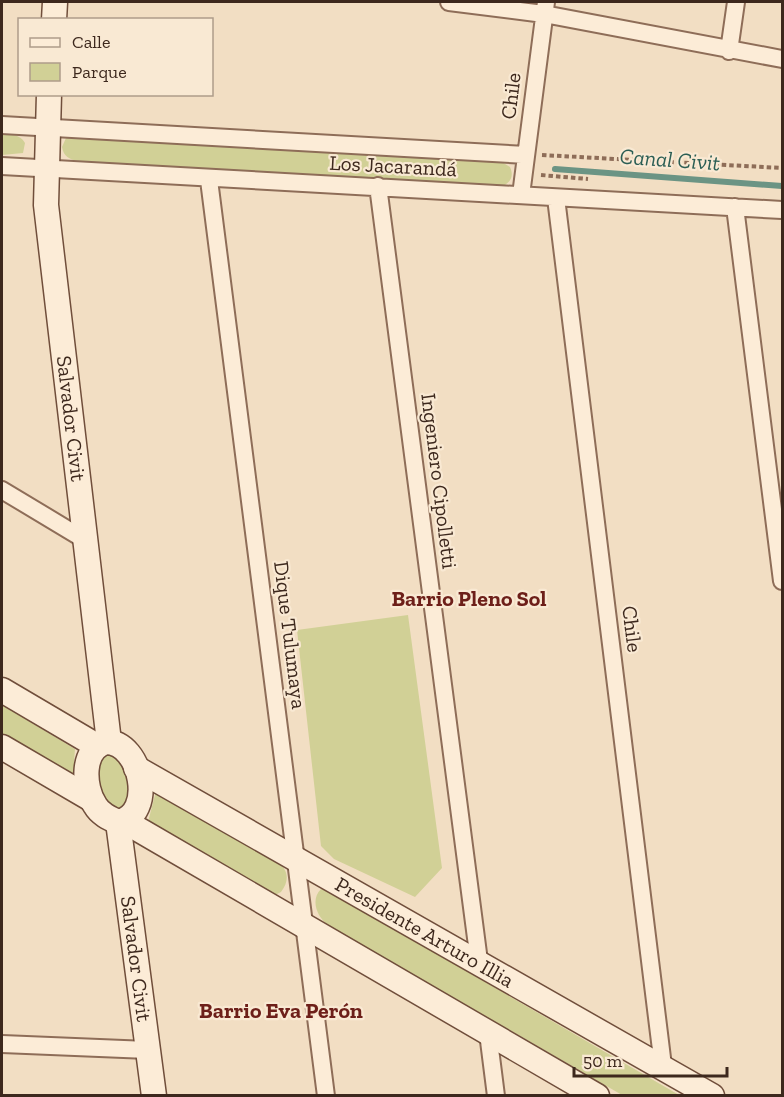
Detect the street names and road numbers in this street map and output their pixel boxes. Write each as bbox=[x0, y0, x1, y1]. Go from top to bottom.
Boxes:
street label: Chile bbox=[495, 71, 526, 121]
street label: Los Jacarandá bbox=[329, 150, 457, 181]
street label: Salvador Civit bbox=[52, 354, 91, 483]
street label: Ingeniero Cipolletti bbox=[416, 392, 463, 570]
street label: Dique Tulumaya bbox=[269, 560, 312, 710]
street label: Chile bbox=[617, 604, 648, 654]
street label: Presidente Arturo Illia bbox=[331, 871, 518, 993]
street label: Salvador Civit bbox=[116, 894, 157, 1023]

